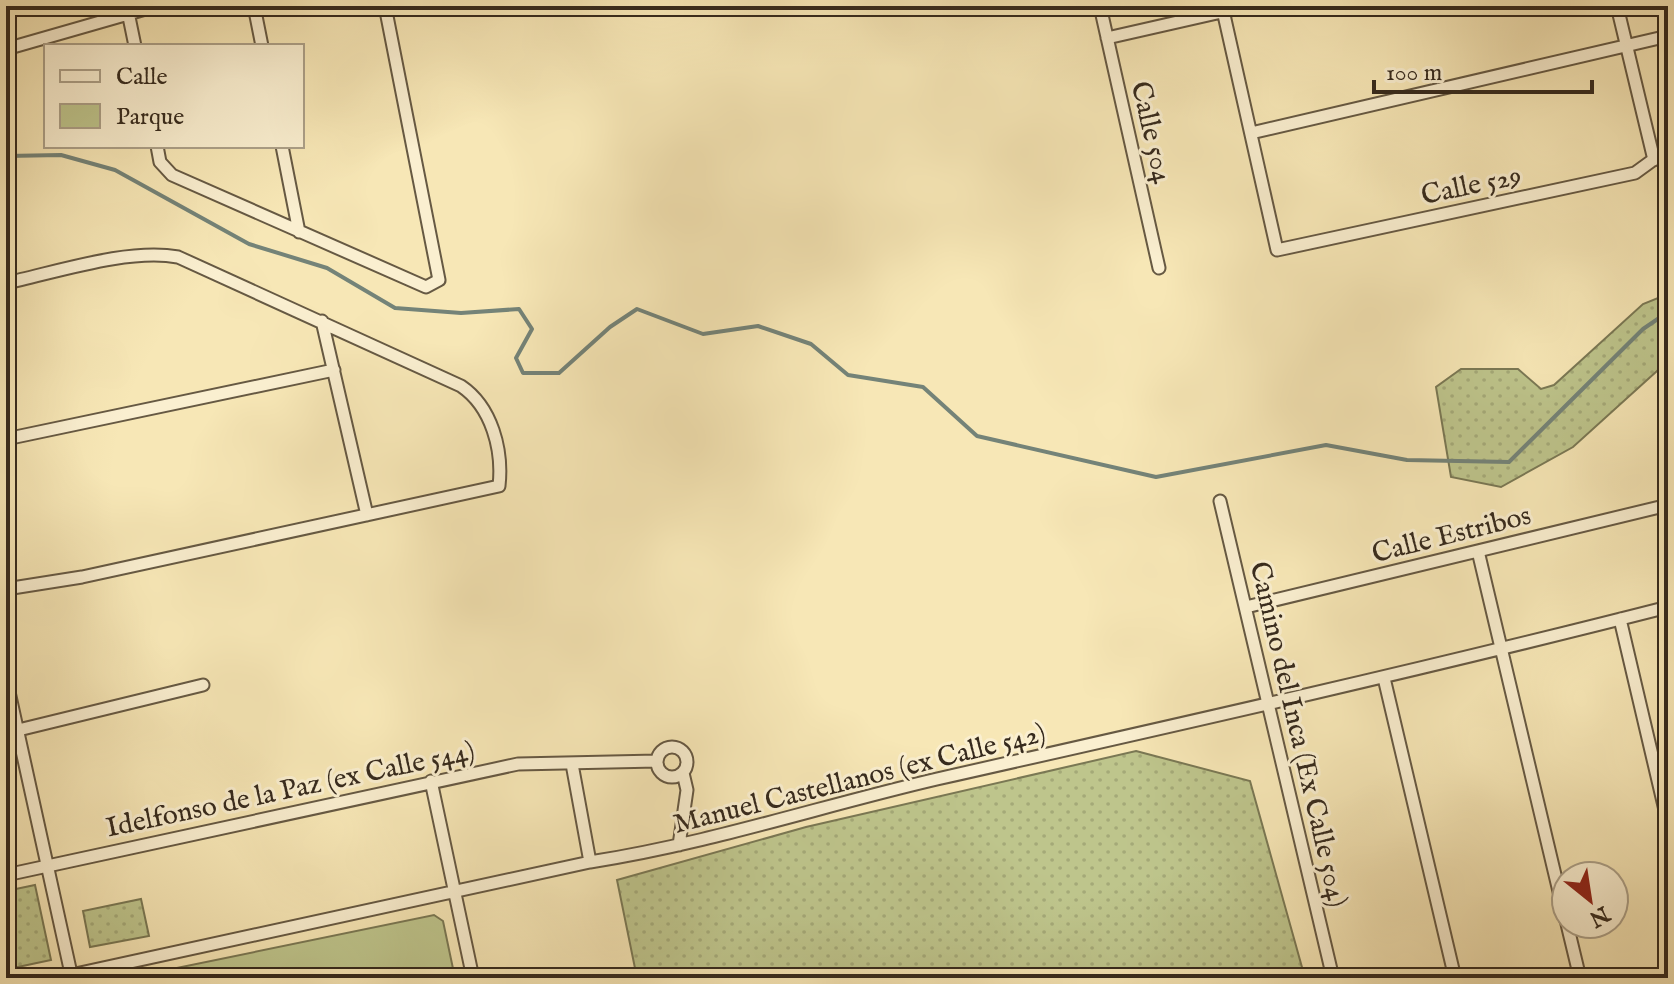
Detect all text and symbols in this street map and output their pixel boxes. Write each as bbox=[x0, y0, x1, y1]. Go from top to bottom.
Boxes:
legend bbox=[44, 44, 304, 148]
scale bar bbox=[1374, 44, 1592, 94]
text: 100 m bbox=[1386, 58, 1442, 89]
text: Calle bbox=[116, 62, 168, 93]
street label: Calle 504 bbox=[1122, 78, 1179, 187]
text: Parque bbox=[116, 102, 184, 133]
street label: Calle 529 bbox=[1418, 159, 1525, 214]
street label: Calle Estribos bbox=[1368, 499, 1535, 572]
street label: Camino del Inca (Ex Calle 504) bbox=[1241, 558, 1354, 911]
street label: Manuel Castellanos (ex Calle 542) bbox=[670, 716, 1049, 843]
street label: Idelfonso de la Paz (ex Calle 544) bbox=[103, 734, 478, 847]
north arrow bbox=[1550, 860, 1630, 940]
text: N bbox=[1584, 898, 1615, 932]

